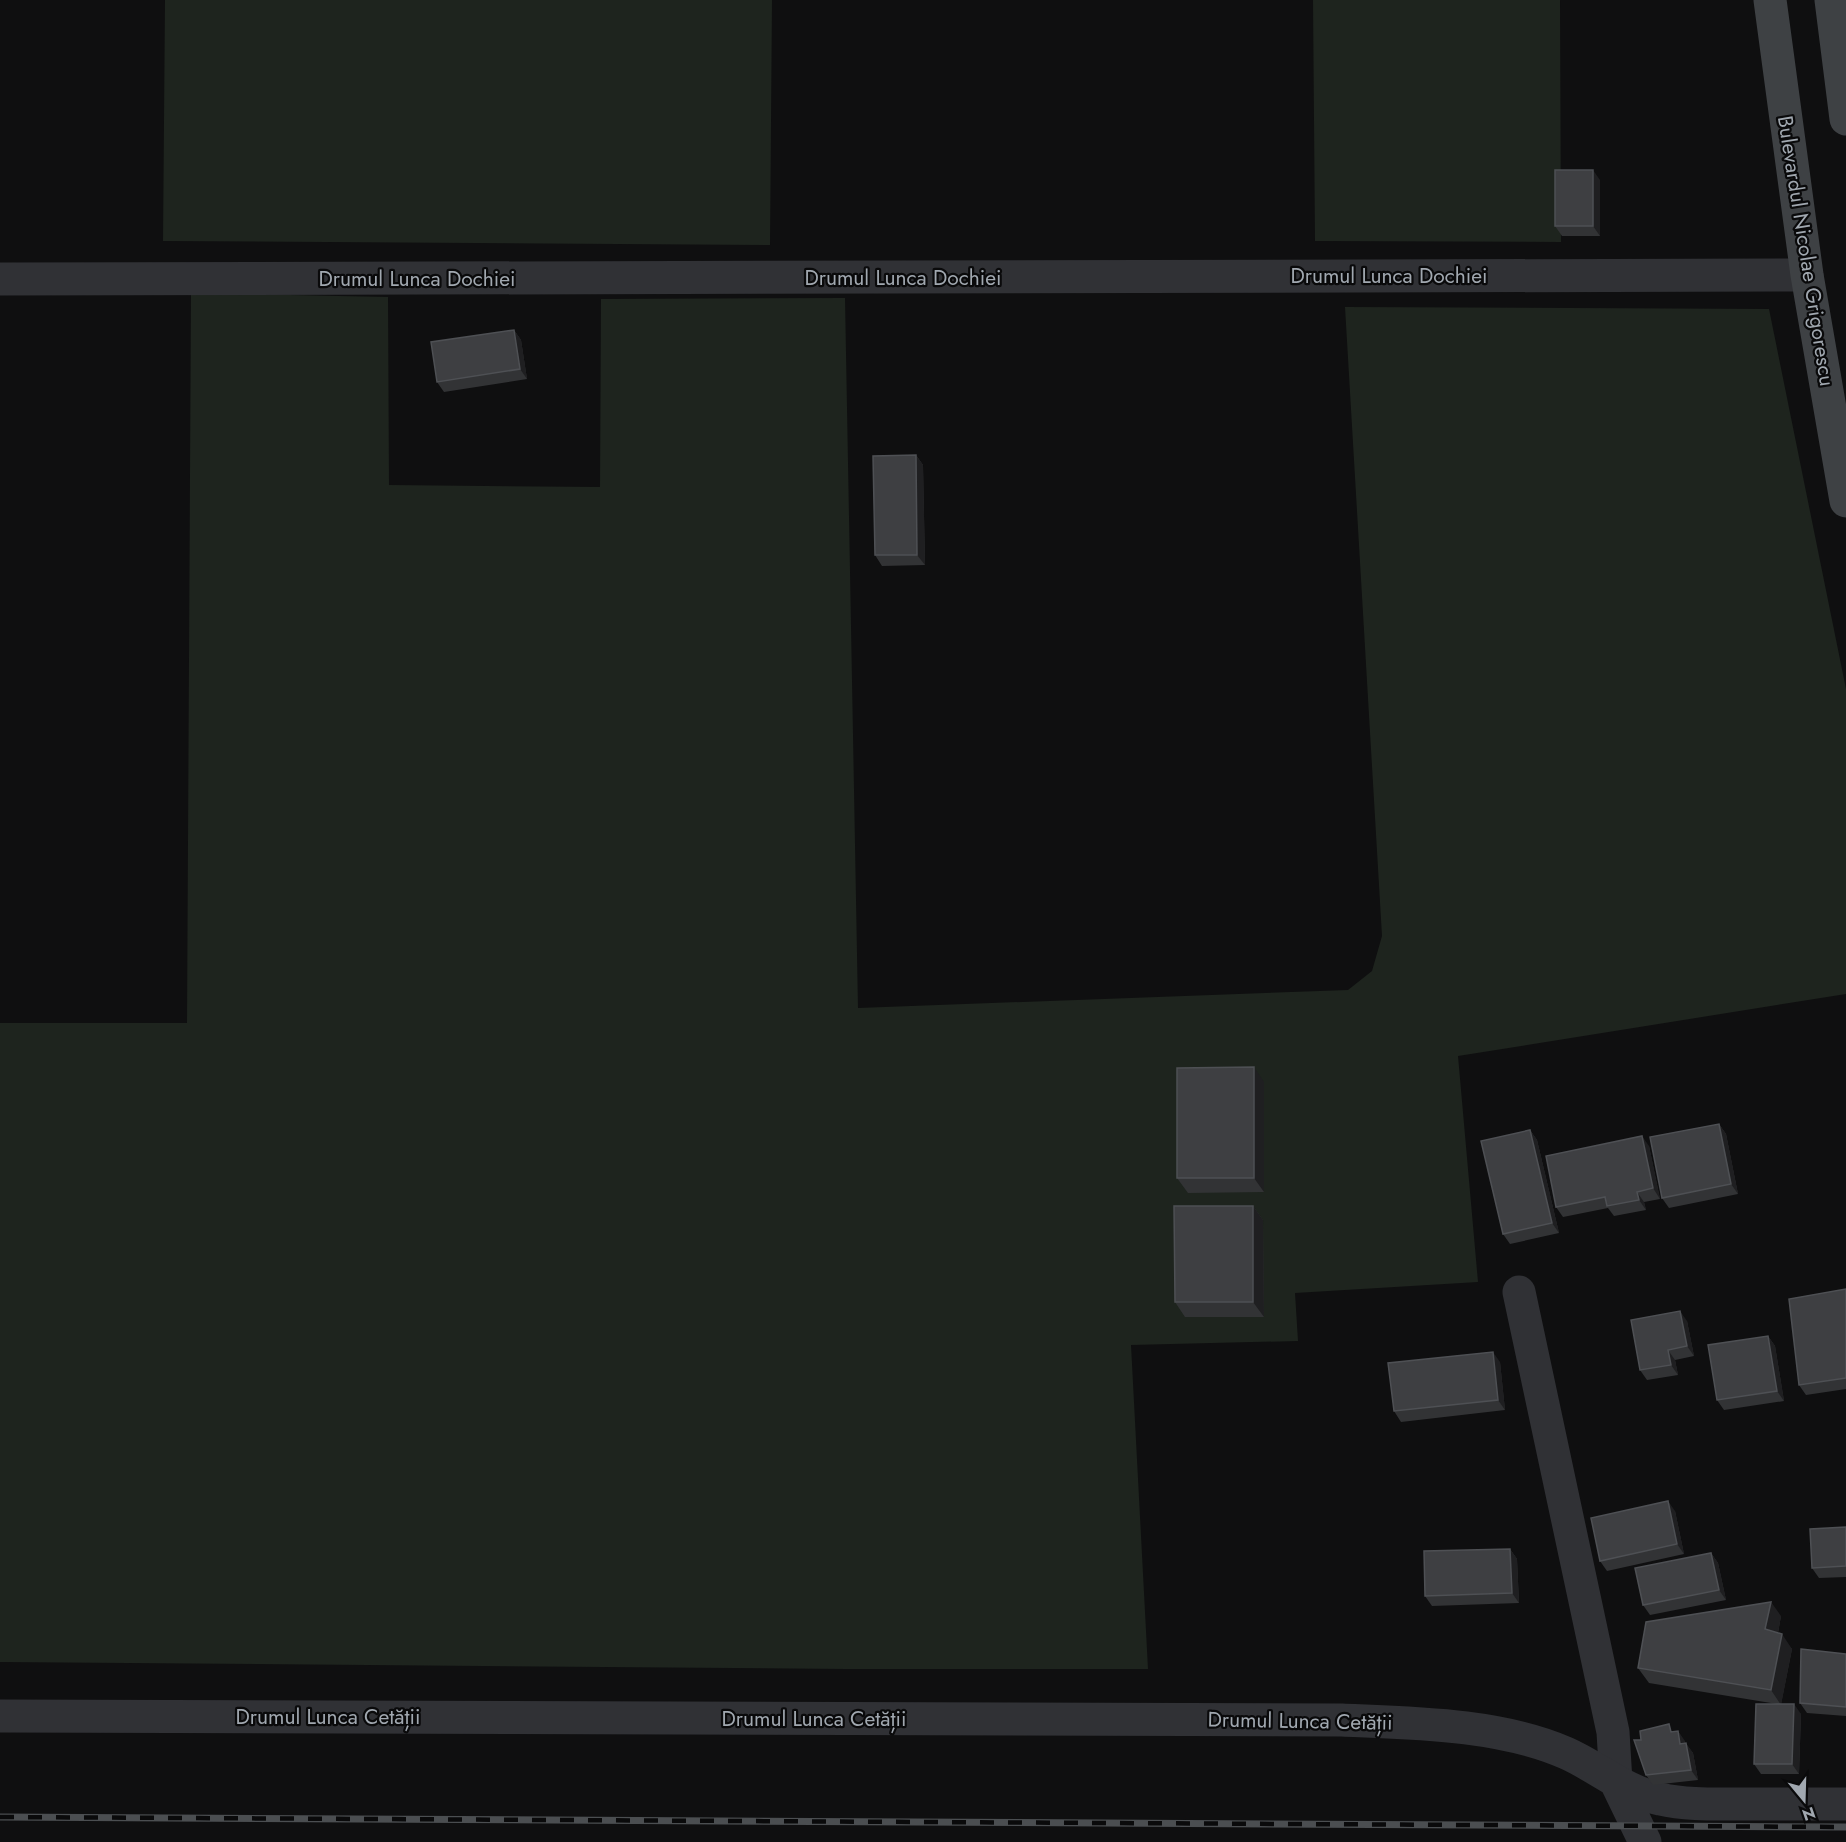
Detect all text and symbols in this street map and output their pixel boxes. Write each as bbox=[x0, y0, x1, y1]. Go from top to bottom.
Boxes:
street label: Bulevardul Nicolae Grigorescu bbox=[1770, 114, 1842, 388]
street label: Drumul Lunca Dochiei bbox=[1290, 261, 1488, 291]
street label: Drumul Lunca Dochiei bbox=[804, 263, 1002, 293]
street label: Drumul Lunca Dochiei bbox=[318, 264, 516, 294]
street label: Drumul Lunca Cetății bbox=[236, 1702, 420, 1732]
street label: Drumul Lunca Cetății bbox=[722, 1704, 906, 1734]
street label: Drumul Lunca Cetății bbox=[1207, 1704, 1393, 1738]
north arrow bbox=[1774, 1770, 1834, 1830]
text: N bbox=[1799, 1801, 1818, 1827]

